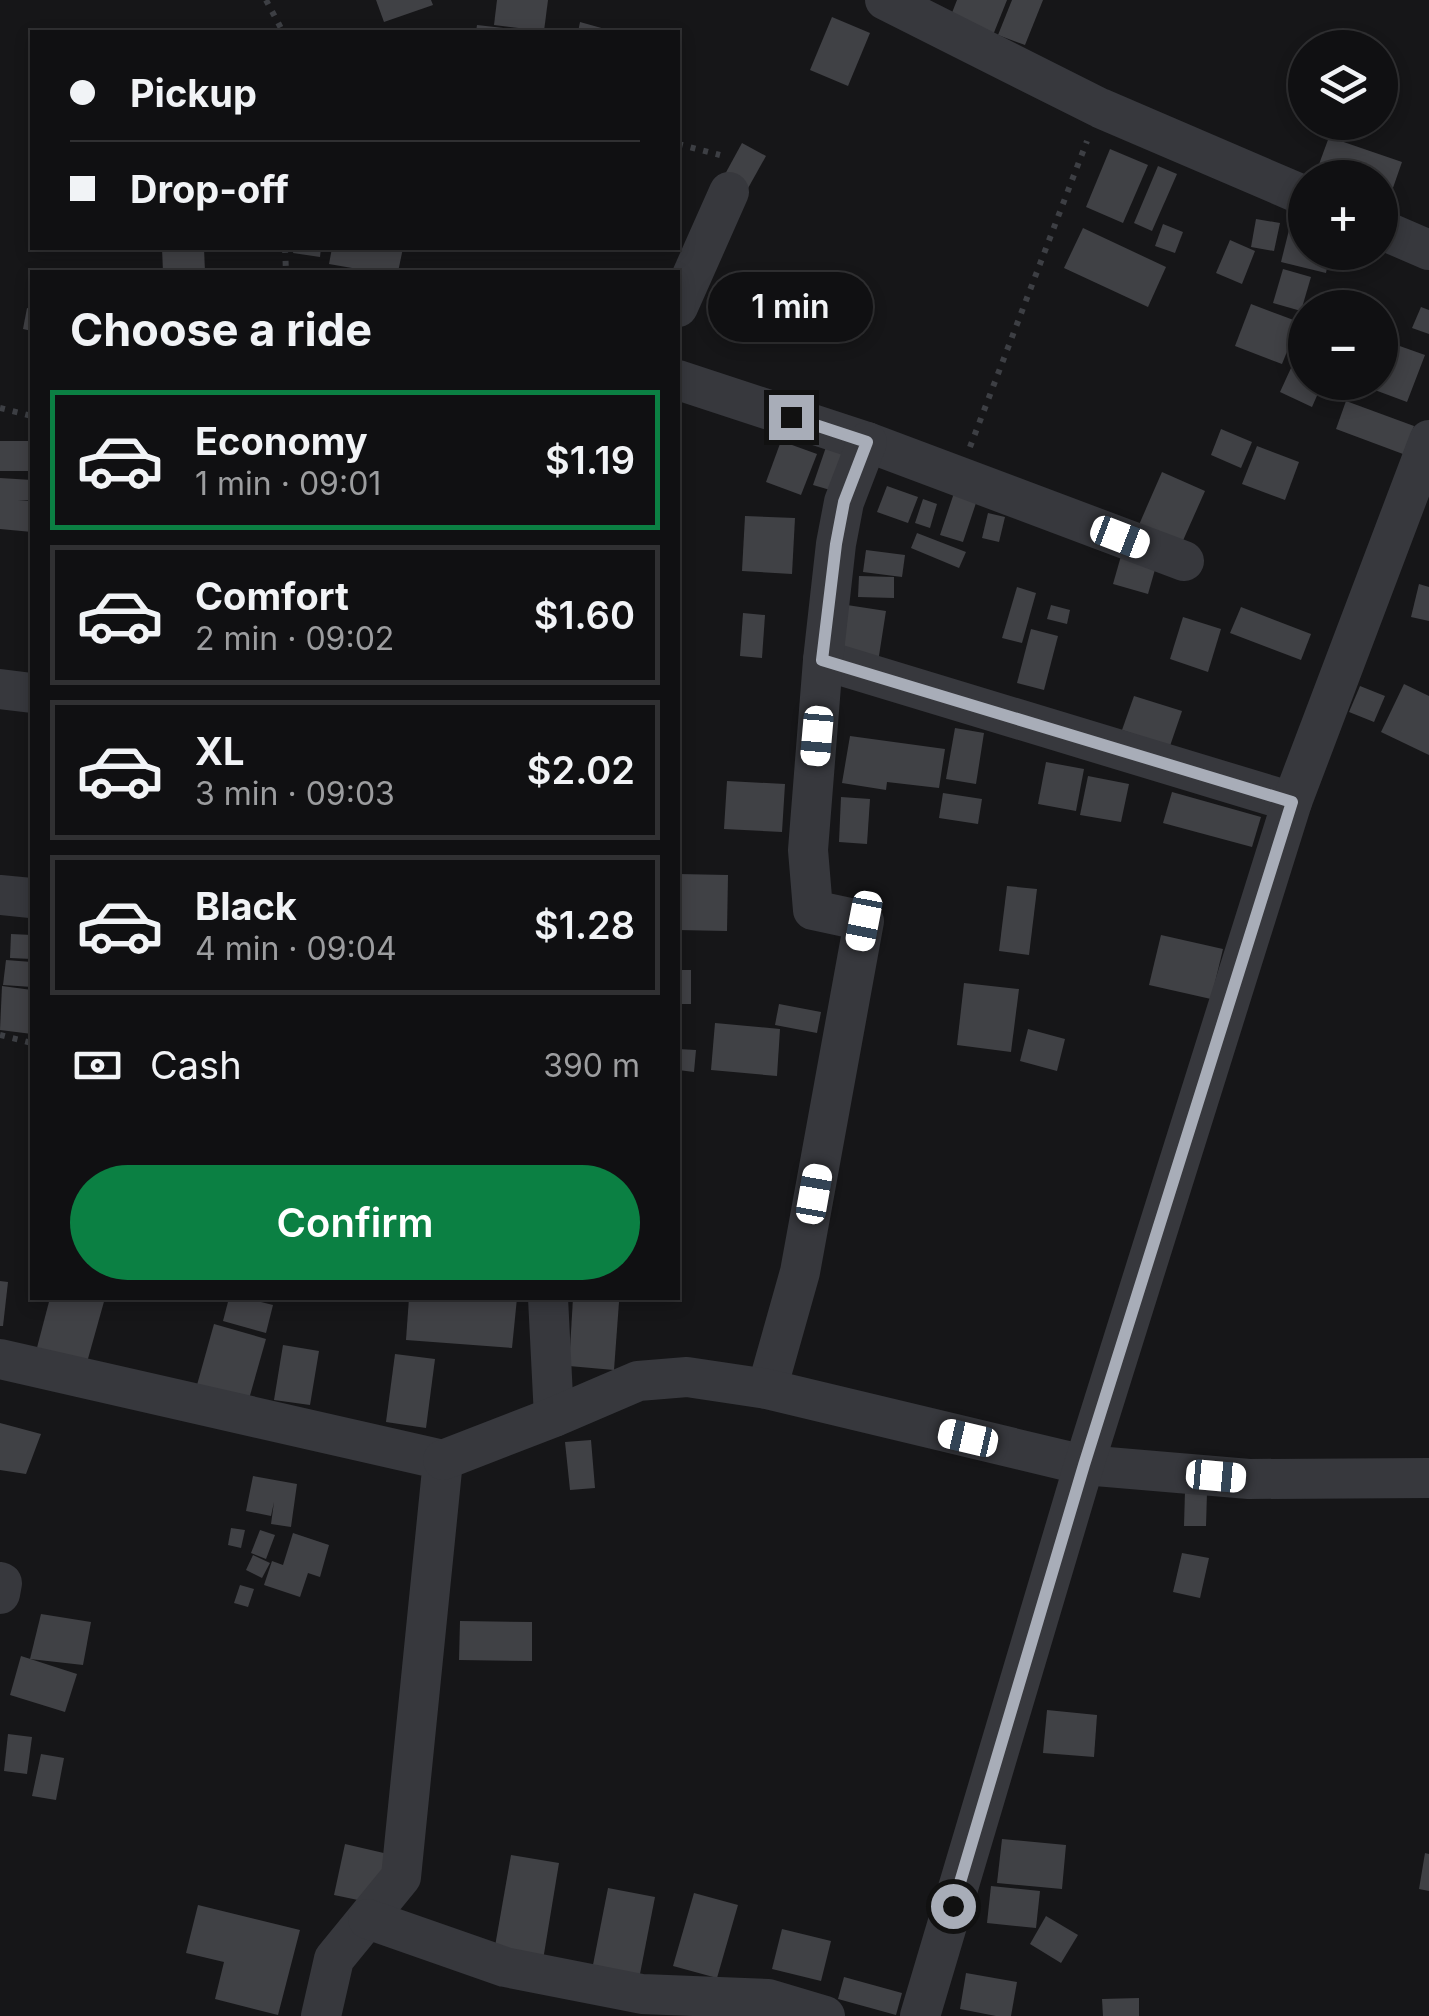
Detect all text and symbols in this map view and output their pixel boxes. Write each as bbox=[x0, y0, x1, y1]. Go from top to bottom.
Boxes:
map controls bbox=[1288, 30, 1398, 400]
button: layers bbox=[1288, 30, 1398, 140]
text: Pickup bbox=[130, 70, 257, 116]
button: + bbox=[1288, 160, 1398, 270]
text: Drop-off bbox=[130, 166, 289, 212]
callout: 1 min bbox=[708, 272, 874, 342]
text: 1 min bbox=[751, 287, 830, 326]
button: − bbox=[1288, 290, 1398, 400]
text: Choose a ride bbox=[70, 302, 372, 357]
route end bbox=[769, 395, 814, 440]
icon: car bbox=[75, 415, 165, 505]
text: Economy bbox=[195, 418, 368, 464]
text: $1.19 bbox=[545, 437, 635, 483]
text: 1 min · 09:01 bbox=[195, 464, 381, 503]
car bbox=[1087, 512, 1153, 562]
icon: car bbox=[75, 570, 165, 660]
text: Comfort bbox=[195, 573, 349, 619]
text: $1.60 bbox=[534, 592, 635, 638]
text: 2 min · 09:02 bbox=[195, 619, 394, 658]
car bbox=[799, 705, 835, 767]
icon: car bbox=[75, 725, 165, 815]
text: XL bbox=[195, 728, 245, 774]
text: $2.02 bbox=[527, 747, 635, 793]
text: 3 min · 09:03 bbox=[195, 774, 395, 813]
icon: car bbox=[75, 880, 165, 970]
text: Black bbox=[195, 883, 297, 929]
car bbox=[844, 889, 884, 953]
text: $1.28 bbox=[534, 902, 635, 948]
text: 4 min · 09:04 bbox=[195, 929, 397, 968]
icon: cash bbox=[70, 1038, 125, 1093]
text: Cash bbox=[150, 1042, 242, 1088]
text: 390 m bbox=[543, 1046, 640, 1085]
car bbox=[794, 1162, 834, 1226]
button: Confirm bbox=[70, 1165, 640, 1280]
car bbox=[935, 1417, 1001, 1459]
car bbox=[1185, 1458, 1247, 1494]
route start bbox=[931, 1884, 976, 1929]

